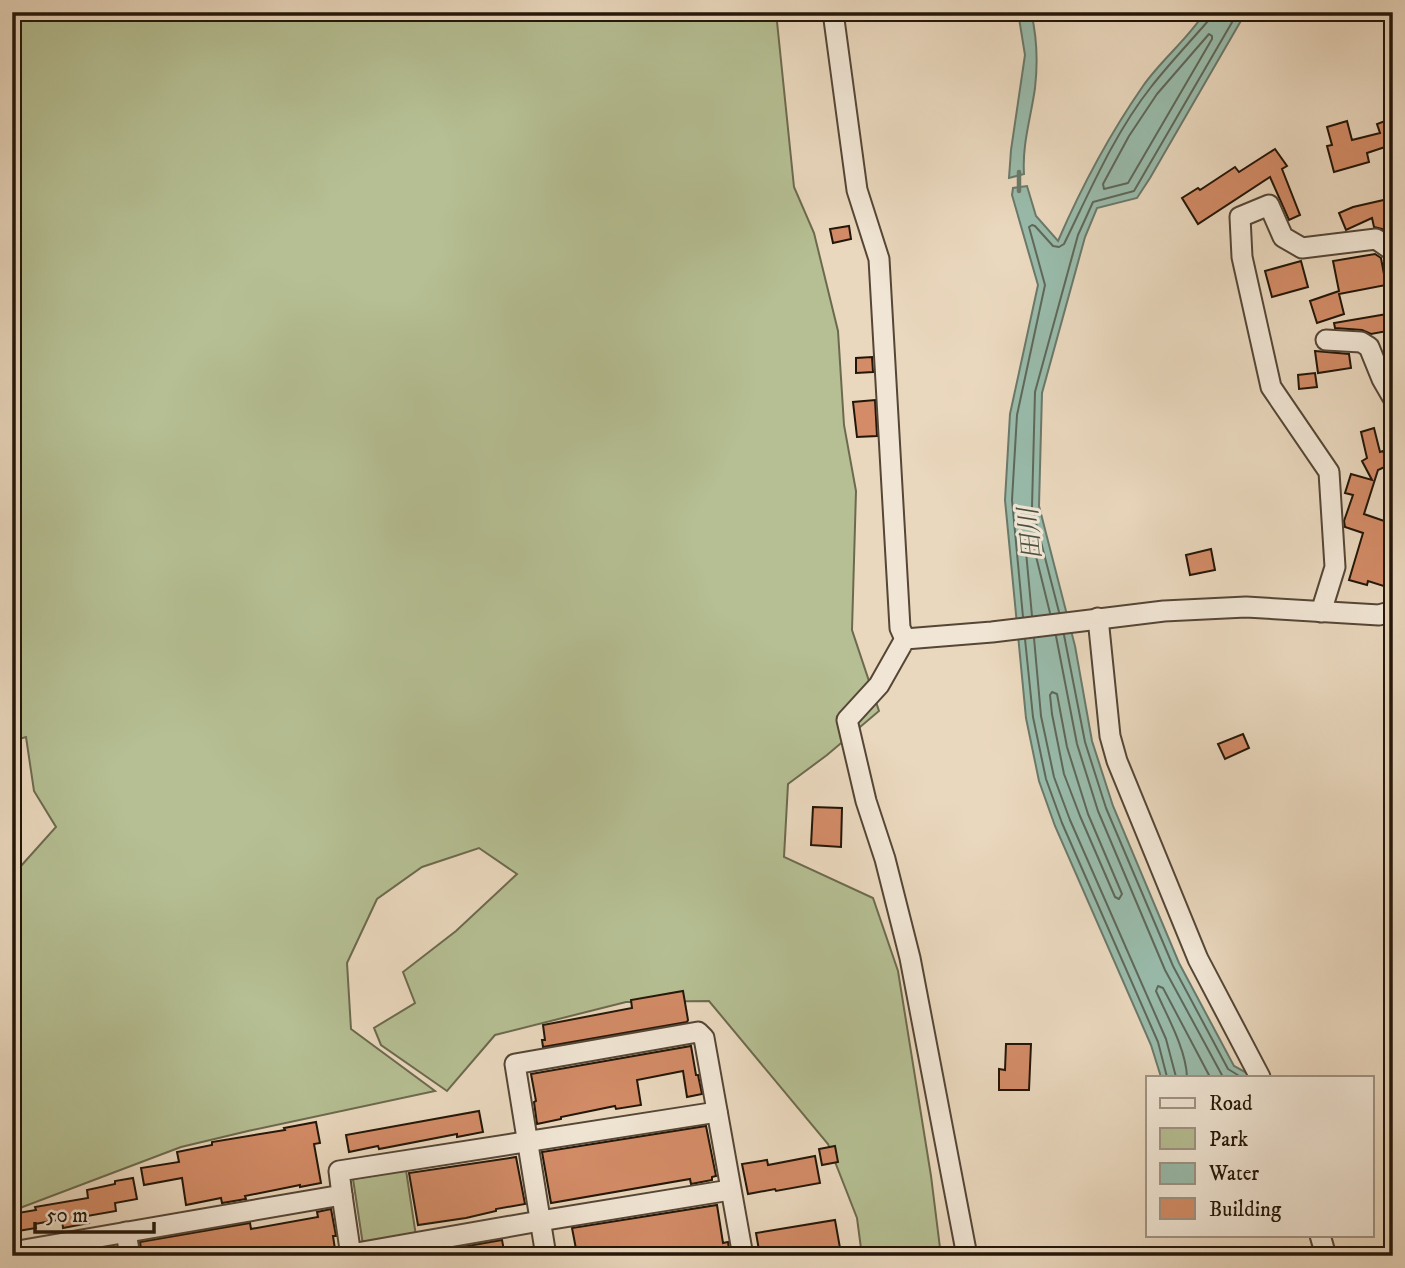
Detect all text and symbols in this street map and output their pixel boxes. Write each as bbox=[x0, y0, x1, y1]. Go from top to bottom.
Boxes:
water label: 田川 bbox=[1012, 504, 1050, 561]
legend bbox=[1146, 1076, 1374, 1236]
text: Road bbox=[1209, 1091, 1253, 1117]
text: Park bbox=[1209, 1127, 1249, 1153]
text: Water bbox=[1208, 1161, 1259, 1187]
scale bar bbox=[35, 1191, 154, 1235]
text: Building bbox=[1209, 1197, 1282, 1223]
text: 50 m bbox=[46, 1203, 88, 1229]

